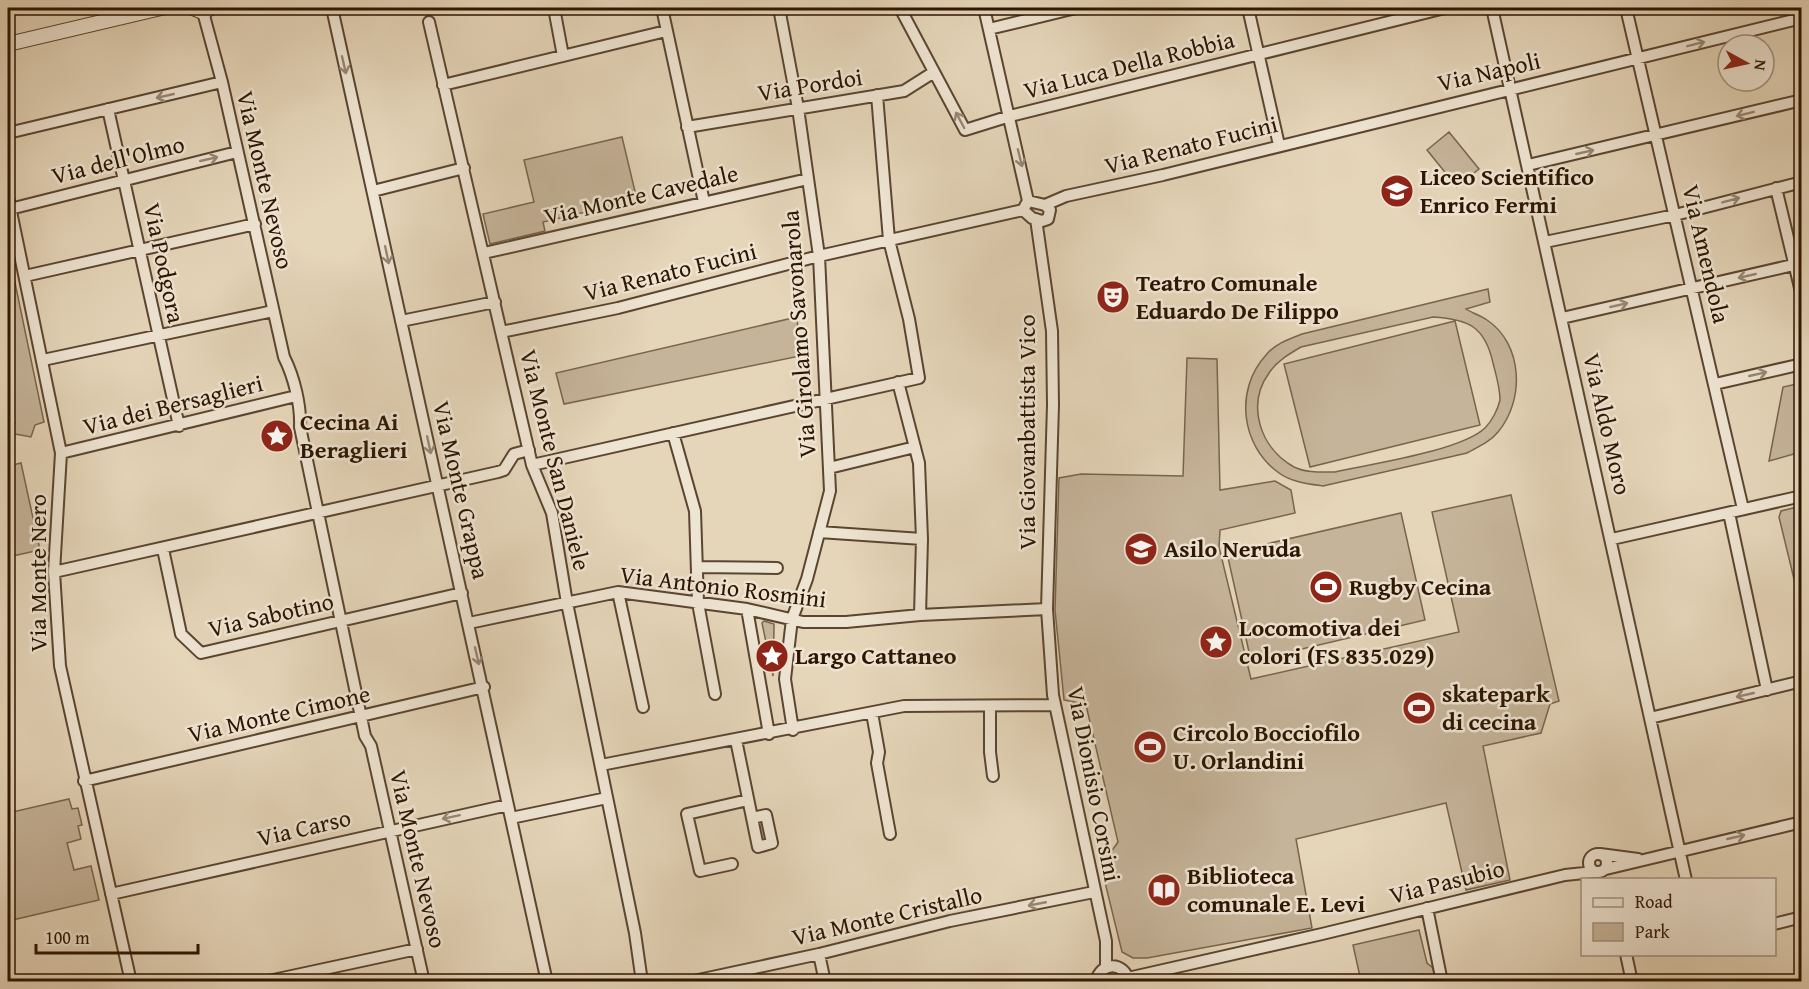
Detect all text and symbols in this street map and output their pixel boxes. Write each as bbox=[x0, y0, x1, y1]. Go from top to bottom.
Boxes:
street label: Via Luca Della Robbia bbox=[1020, 21, 1239, 108]
north arrow bbox=[1716, 33, 1776, 93]
one-way arrow bbox=[1686, 37, 1705, 49]
street label: Via Napoli bbox=[1434, 43, 1544, 100]
one-way arrow bbox=[339, 55, 351, 74]
text: N bbox=[1748, 58, 1773, 72]
street label: Via Pordoi bbox=[755, 59, 865, 110]
street label: Via Monte Nevoso bbox=[228, 87, 303, 272]
one-way arrow bbox=[156, 91, 175, 102]
street label: Via Renato Fucini bbox=[1101, 106, 1281, 183]
one-way arrow bbox=[1736, 109, 1755, 121]
one-way arrow bbox=[954, 112, 966, 129]
street label: Via dell'Olmo bbox=[48, 126, 188, 193]
one-way arrow bbox=[1575, 146, 1594, 158]
one-way arrow bbox=[1014, 148, 1026, 167]
one-way arrow bbox=[200, 152, 219, 164]
street label: Via Monte Cavedale bbox=[540, 155, 741, 234]
place label: Liceo Scientifico Enrico Fermi bbox=[1420, 159, 1594, 222]
school or university icon: Liceo Scientifico Enrico Fermi bbox=[1379, 173, 1415, 209]
street label: Via Amendola bbox=[1674, 181, 1740, 327]
one-way arrow bbox=[1721, 194, 1740, 205]
street label: Via Podgora bbox=[135, 199, 194, 327]
street label: Via Girolamo Savonarola bbox=[772, 208, 825, 459]
street label: Via Renato Fucini bbox=[580, 233, 760, 310]
one-way arrow bbox=[381, 245, 393, 264]
place label: Teatro Comunale Eduardo De Filippo bbox=[1136, 265, 1339, 328]
one-way arrow bbox=[1738, 271, 1757, 282]
theatre icon: Teatro Comunale Eduardo De Filippo bbox=[1095, 279, 1131, 315]
one-way arrow bbox=[1609, 299, 1628, 311]
street label: Via Giovanbattista Vico bbox=[1009, 314, 1044, 550]
street label: Via Monte San Daniele bbox=[511, 346, 600, 574]
street label: Via Aldo Moro bbox=[1574, 350, 1641, 498]
street label: Via dei Bersaglieri bbox=[79, 365, 267, 444]
one-way arrow bbox=[1749, 368, 1768, 380]
street label: Via Monte Grappa bbox=[424, 397, 499, 583]
place label: Cecina Ai Beraglieri bbox=[300, 404, 408, 467]
place icon: Cecina Ai Beraglieri bbox=[259, 418, 295, 454]
one-way arrow bbox=[424, 435, 435, 455]
street label: Via Monte Nero bbox=[20, 494, 55, 652]
school or university icon: Asilo Neruda bbox=[1123, 531, 1159, 567]
place label: Asilo Neruda bbox=[1164, 531, 1302, 566]
street label: Via Antonio Rosmini bbox=[618, 556, 829, 617]
sports icon: Rugby Cecina bbox=[1308, 569, 1344, 605]
place label: Rugby Cecina bbox=[1349, 569, 1492, 604]
street label: Via Sabotino bbox=[205, 583, 337, 646]
place label: Locomotiva dei colori (FS 835.029) bbox=[1239, 610, 1435, 673]
place icon: Locomotiva dei colori (FS 835.029) bbox=[1198, 624, 1234, 660]
place icon: Largo Cattaneo bbox=[754, 638, 790, 674]
place label: Largo Cattaneo bbox=[795, 638, 957, 673]
one-way arrow bbox=[471, 646, 483, 665]
street label: Via Monte Cimone bbox=[184, 676, 373, 751]
place label: skatepark di cecina bbox=[1442, 676, 1550, 739]
street label: Via Dionisio Corsini bbox=[1058, 683, 1131, 885]
sports icon: skatepark di cecina bbox=[1401, 690, 1437, 726]
one-way arrow bbox=[1735, 690, 1755, 701]
place label: Circolo Bocciofilo U. Orlandini bbox=[1173, 715, 1360, 778]
sports icon: Circolo Bocciofilo U. Orlandini bbox=[1132, 729, 1168, 765]
street label: Via Monte Nevoso bbox=[381, 766, 456, 951]
street label: Via Carso bbox=[254, 800, 354, 855]
one-way arrow bbox=[441, 812, 461, 823]
one-way arrow bbox=[1727, 830, 1746, 842]
street label: Via Pasubio bbox=[1386, 850, 1508, 913]
place label: Biblioteca comunale E. Levi bbox=[1187, 858, 1365, 921]
library icon: Biblioteca comunale E. Levi bbox=[1146, 872, 1182, 908]
street label: Via Monte Cristallo bbox=[788, 877, 985, 954]
legend bbox=[1581, 878, 1776, 956]
text: Road bbox=[1635, 888, 1673, 915]
one-way arrow bbox=[1028, 899, 1047, 910]
scale bar bbox=[36, 917, 198, 955]
text: Park bbox=[1635, 918, 1671, 945]
text: 100 m bbox=[45, 924, 90, 951]

